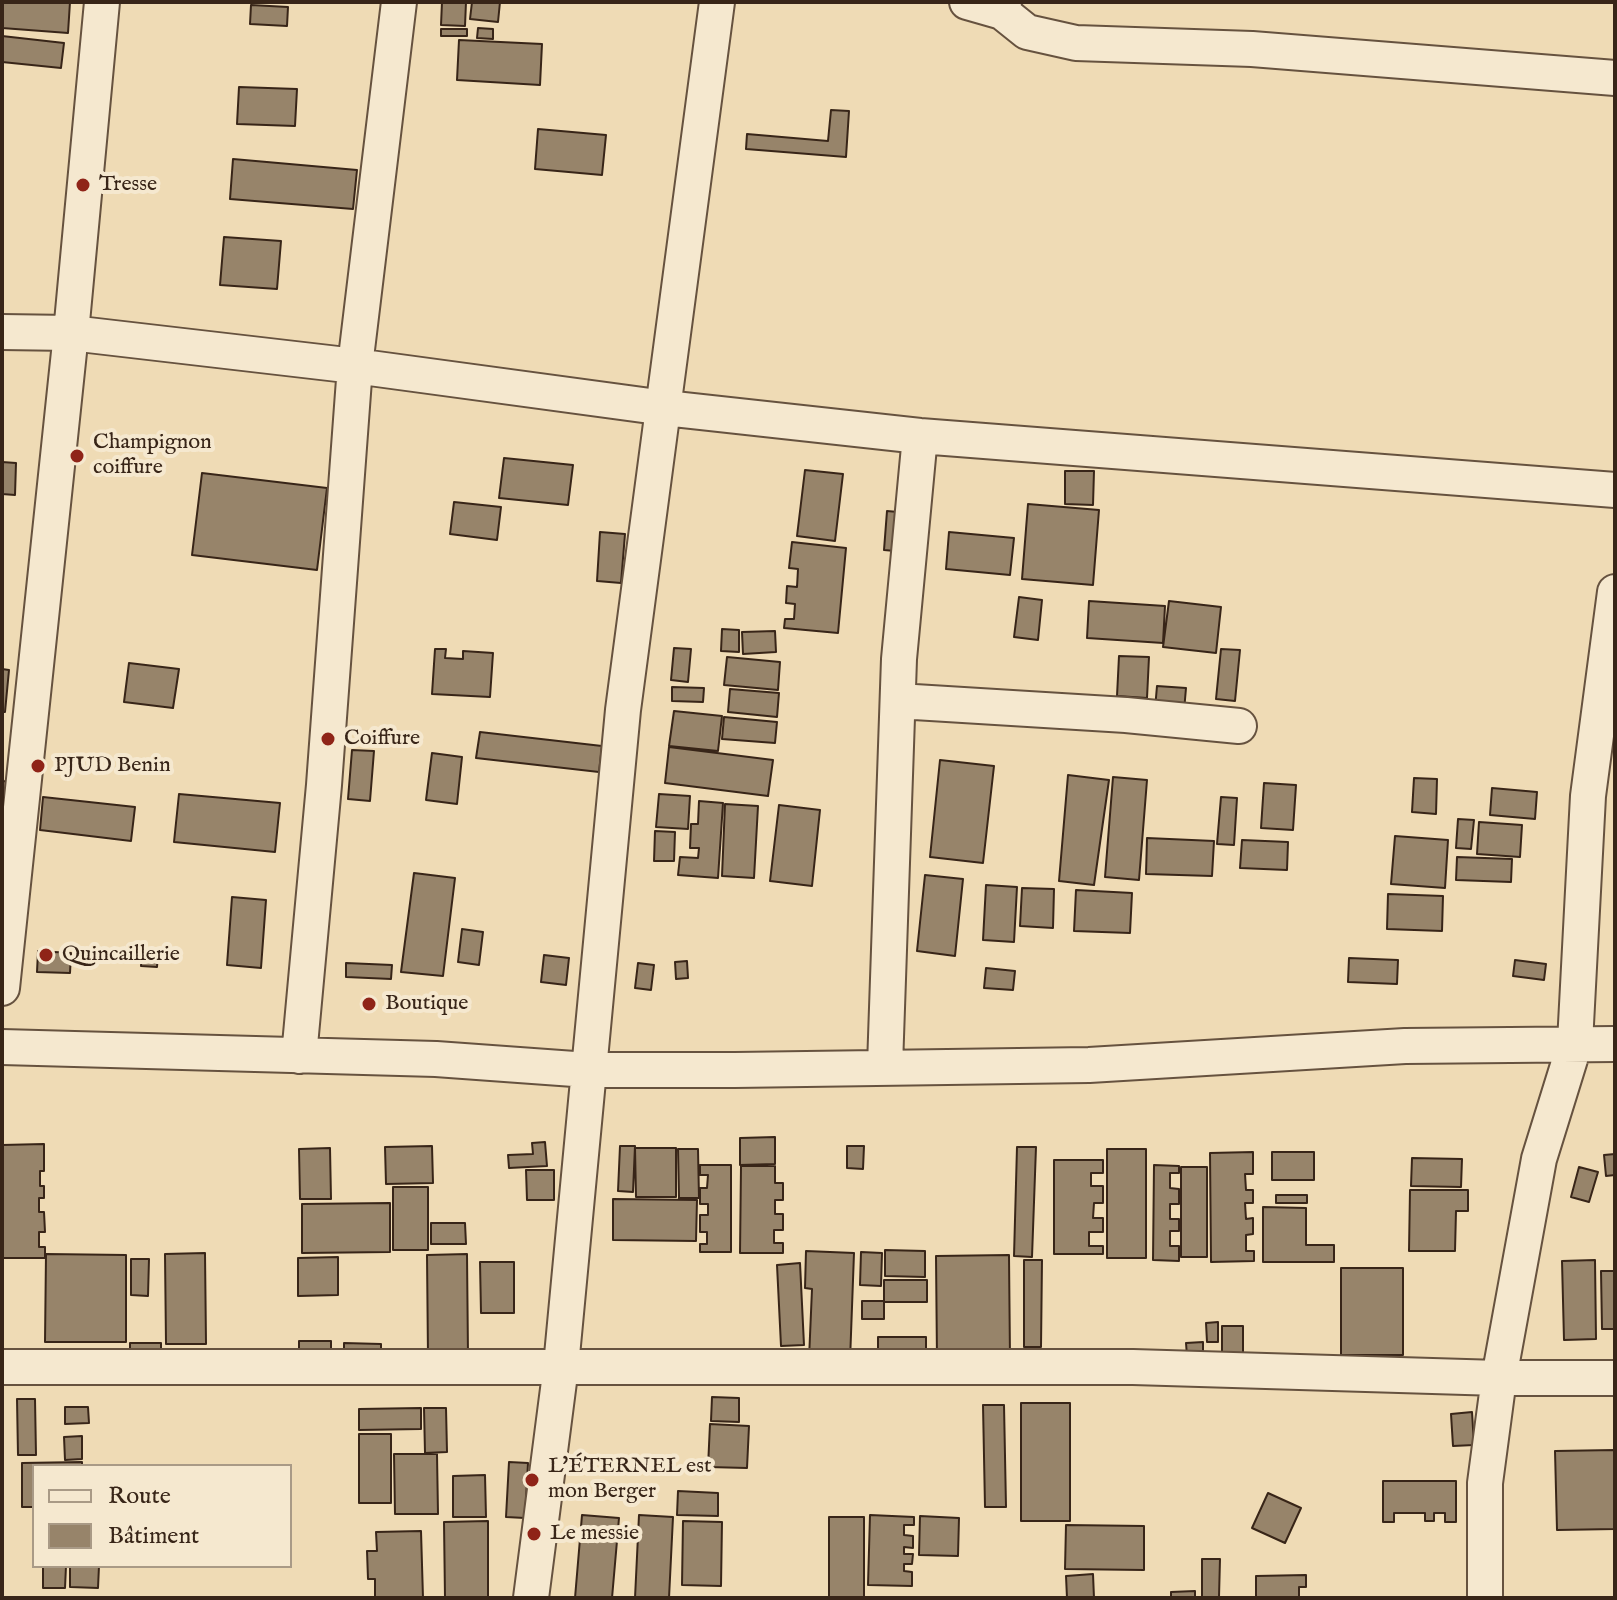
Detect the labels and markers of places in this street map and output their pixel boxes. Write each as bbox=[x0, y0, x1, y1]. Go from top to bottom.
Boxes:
place label: Tresse bbox=[99, 172, 157, 198]
marker: Tresse bbox=[74, 176, 92, 194]
place label: Champignon coiffure bbox=[93, 430, 212, 482]
marker: Champignon coiffure bbox=[68, 447, 86, 465]
place label: Coiffure bbox=[344, 726, 420, 752]
marker: Coiffure bbox=[319, 730, 337, 748]
place label: PJUD Benin bbox=[54, 753, 171, 779]
marker: PJUD Benin bbox=[29, 757, 47, 775]
place label: Quincaillerie bbox=[62, 942, 180, 968]
marker: Quincaillerie bbox=[37, 946, 55, 964]
place label: Boutique bbox=[385, 991, 468, 1017]
marker: Boutique bbox=[360, 995, 378, 1013]
place label: L'ÉTERNEL est mon Berger bbox=[548, 1454, 711, 1506]
marker: L'ÉTERNEL est mon Berger bbox=[523, 1471, 541, 1489]
place label: Le messie bbox=[550, 1521, 639, 1547]
marker: Le messie bbox=[525, 1525, 543, 1543]

